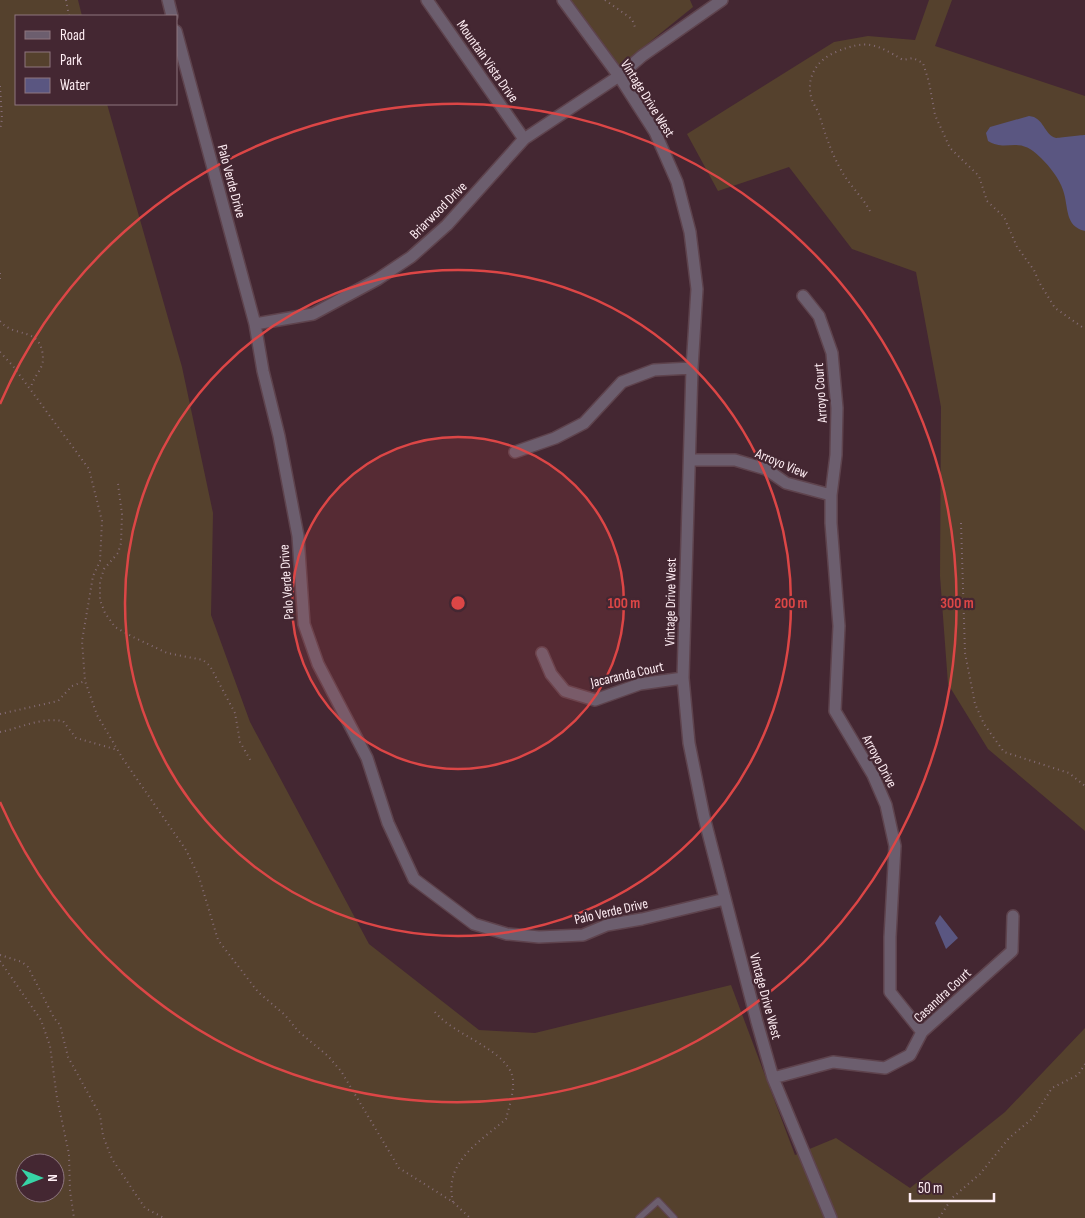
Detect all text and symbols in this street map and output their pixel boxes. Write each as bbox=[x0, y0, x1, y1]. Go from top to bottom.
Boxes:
legend bbox=[15, 15, 178, 105]
street label: Mountain Vista Drive bbox=[453, 17, 522, 106]
text: Road bbox=[60, 26, 85, 45]
text: Park bbox=[60, 51, 82, 70]
street label: Vintage Drive West bbox=[617, 56, 678, 140]
text: Water bbox=[60, 76, 91, 95]
street label: Palo Verde Drive bbox=[214, 143, 249, 220]
street label: Briarwood Drive bbox=[406, 178, 471, 243]
street label: Arroyo Court bbox=[810, 362, 831, 424]
street label: Arroyo View bbox=[752, 444, 811, 482]
street label: Palo Verde Drive bbox=[275, 544, 298, 620]
street label: Vintage Drive West bbox=[661, 558, 680, 646]
centre of rings bbox=[449, 594, 467, 612]
text: 100 m bbox=[608, 594, 640, 613]
text: 200 m bbox=[774, 594, 808, 613]
text: 300 m bbox=[940, 594, 974, 613]
street label: Jacaranda Court bbox=[588, 658, 665, 691]
street label: Arroyo Drive bbox=[858, 731, 901, 791]
street label: Palo Verde Drive bbox=[573, 895, 650, 928]
street label: Vintage Drive West bbox=[746, 951, 785, 1041]
street label: Casandra Court bbox=[910, 964, 975, 1026]
north arrow bbox=[15, 1153, 65, 1203]
scale bar bbox=[910, 1170, 994, 1202]
text: N bbox=[44, 1174, 61, 1182]
text: 50 m bbox=[918, 1179, 943, 1198]

